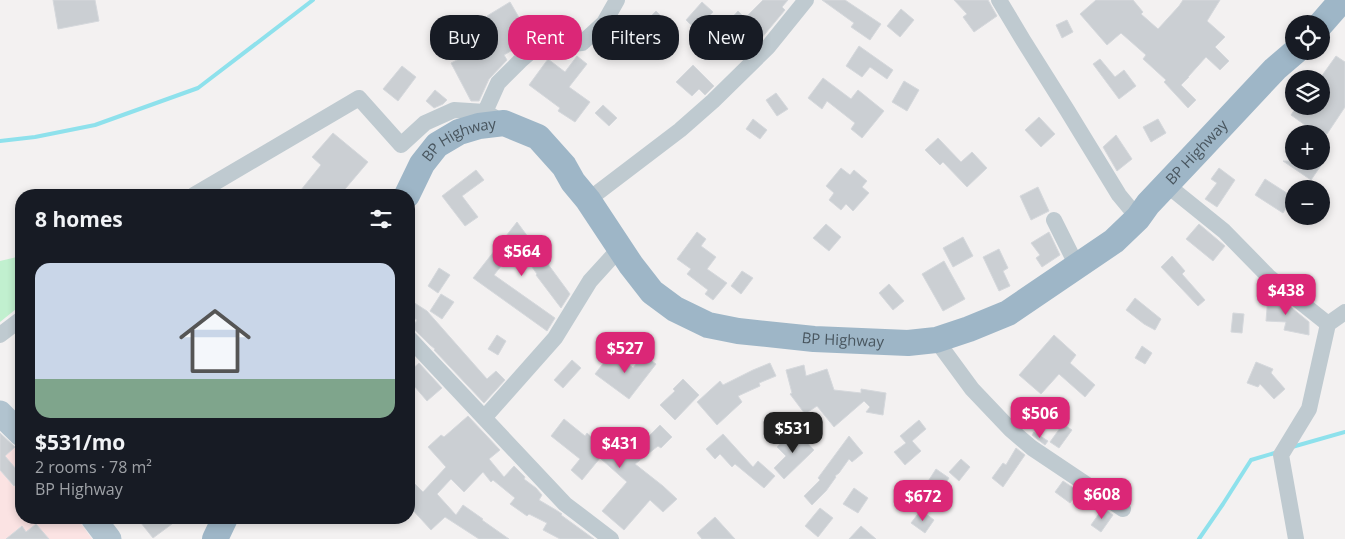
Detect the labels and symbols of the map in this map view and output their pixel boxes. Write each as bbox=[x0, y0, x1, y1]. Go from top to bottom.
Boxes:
street label: BP Highway bbox=[417, 113, 498, 165]
street label: BP Highway bbox=[1161, 114, 1232, 188]
pin: $564 bbox=[492, 234, 552, 277]
pin: $438 bbox=[1256, 274, 1316, 316]
street label: BP Highway bbox=[801, 327, 885, 351]
pin: $527 bbox=[595, 332, 655, 374]
pin: $506 bbox=[1010, 396, 1070, 439]
pin: $531 bbox=[763, 412, 823, 454]
pin: $431 bbox=[590, 426, 650, 469]
pin: $608 bbox=[1072, 478, 1132, 520]
pin: $672 bbox=[893, 480, 953, 522]

